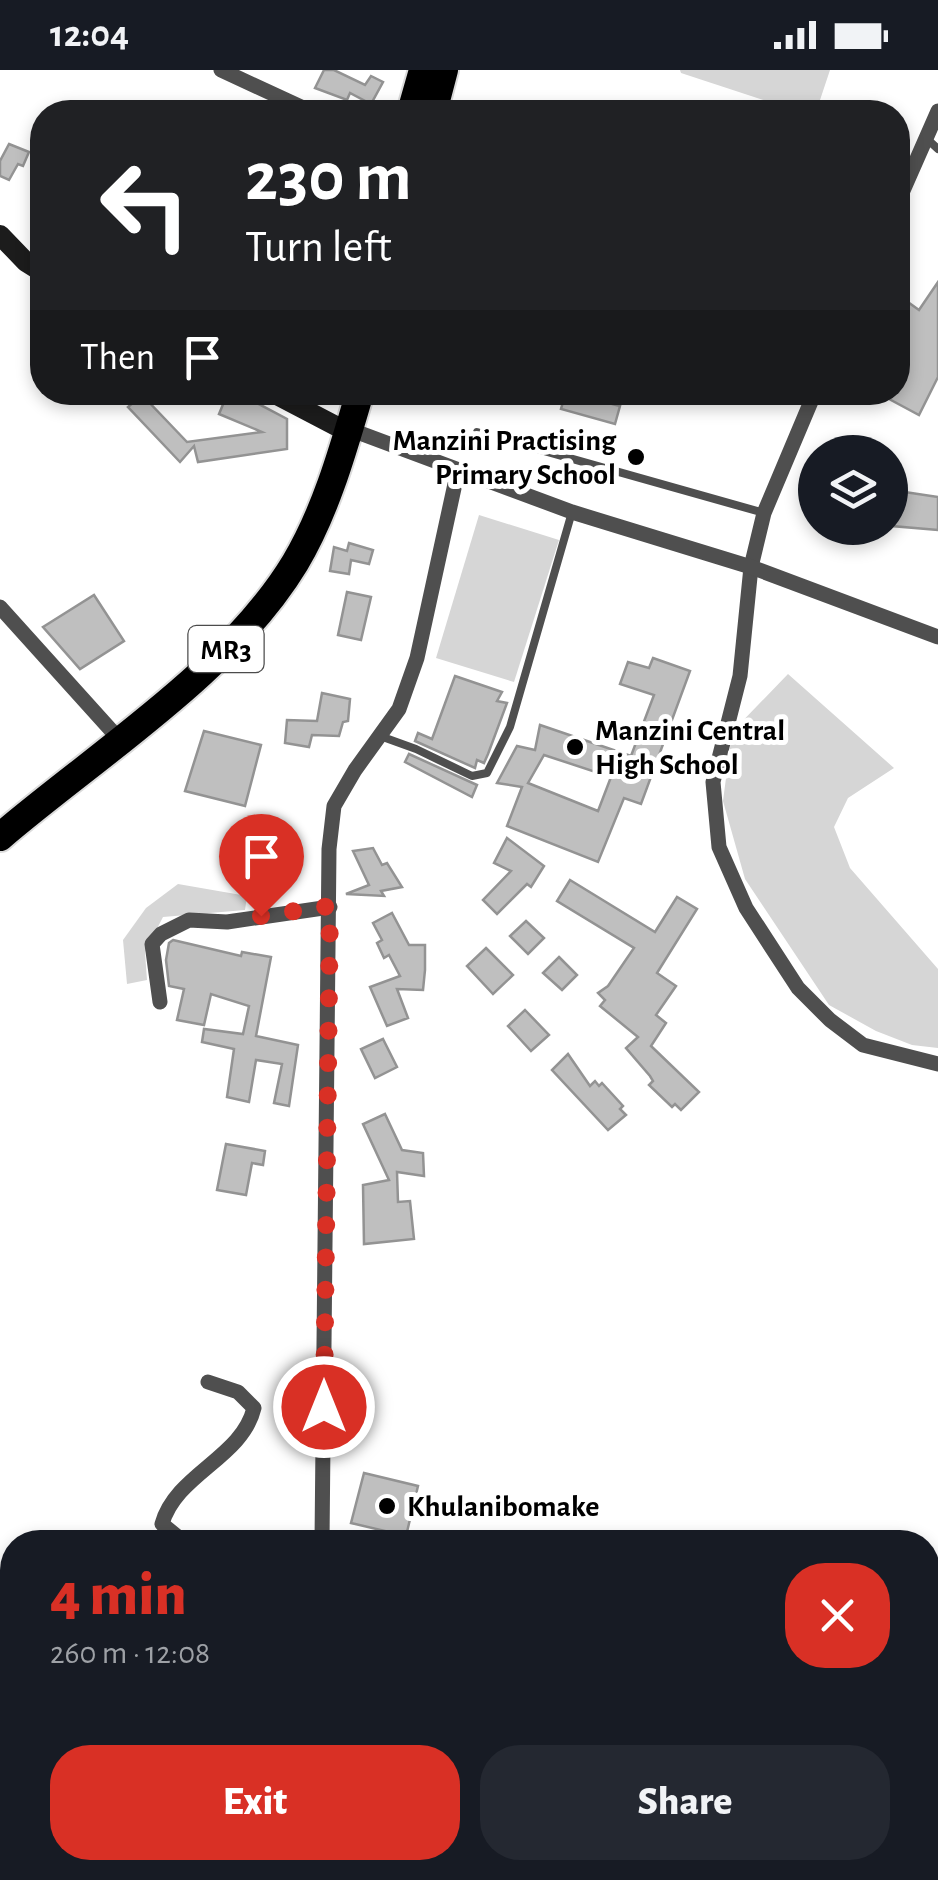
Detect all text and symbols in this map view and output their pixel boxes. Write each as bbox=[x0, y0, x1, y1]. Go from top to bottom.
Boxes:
text: 12:04 bbox=[50, 16, 129, 54]
icon: left bbox=[80, 140, 210, 270]
text: 230 m bbox=[245, 143, 412, 213]
text: Turn left bbox=[245, 225, 392, 270]
icon: arrive bbox=[175, 330, 230, 385]
text: Then bbox=[80, 339, 155, 377]
place label: Manzini Practising Primary School bbox=[393, 426, 617, 490]
map controls bbox=[798, 435, 908, 545]
button: layers bbox=[798, 435, 908, 545]
marker: Manzini Practising Primary School bbox=[625, 446, 647, 468]
road number: MR3 bbox=[188, 626, 264, 672]
place label: Manzini Central High School bbox=[595, 716, 785, 780]
marker: Manzini Central High School bbox=[564, 736, 586, 758]
pin bbox=[219, 814, 304, 917]
icon: arrive bbox=[234, 829, 289, 884]
position arrow bbox=[272, 1355, 376, 1459]
place label: Khulanibomake bbox=[407, 1492, 600, 1522]
marker: Khulanibomake bbox=[376, 1495, 398, 1517]
button: close bbox=[785, 1563, 890, 1668]
text: 4 min bbox=[50, 1566, 187, 1626]
text: 260 m · 12:08 bbox=[50, 1637, 210, 1669]
button: Exit bbox=[50, 1745, 460, 1860]
button: Share bbox=[480, 1745, 890, 1860]

